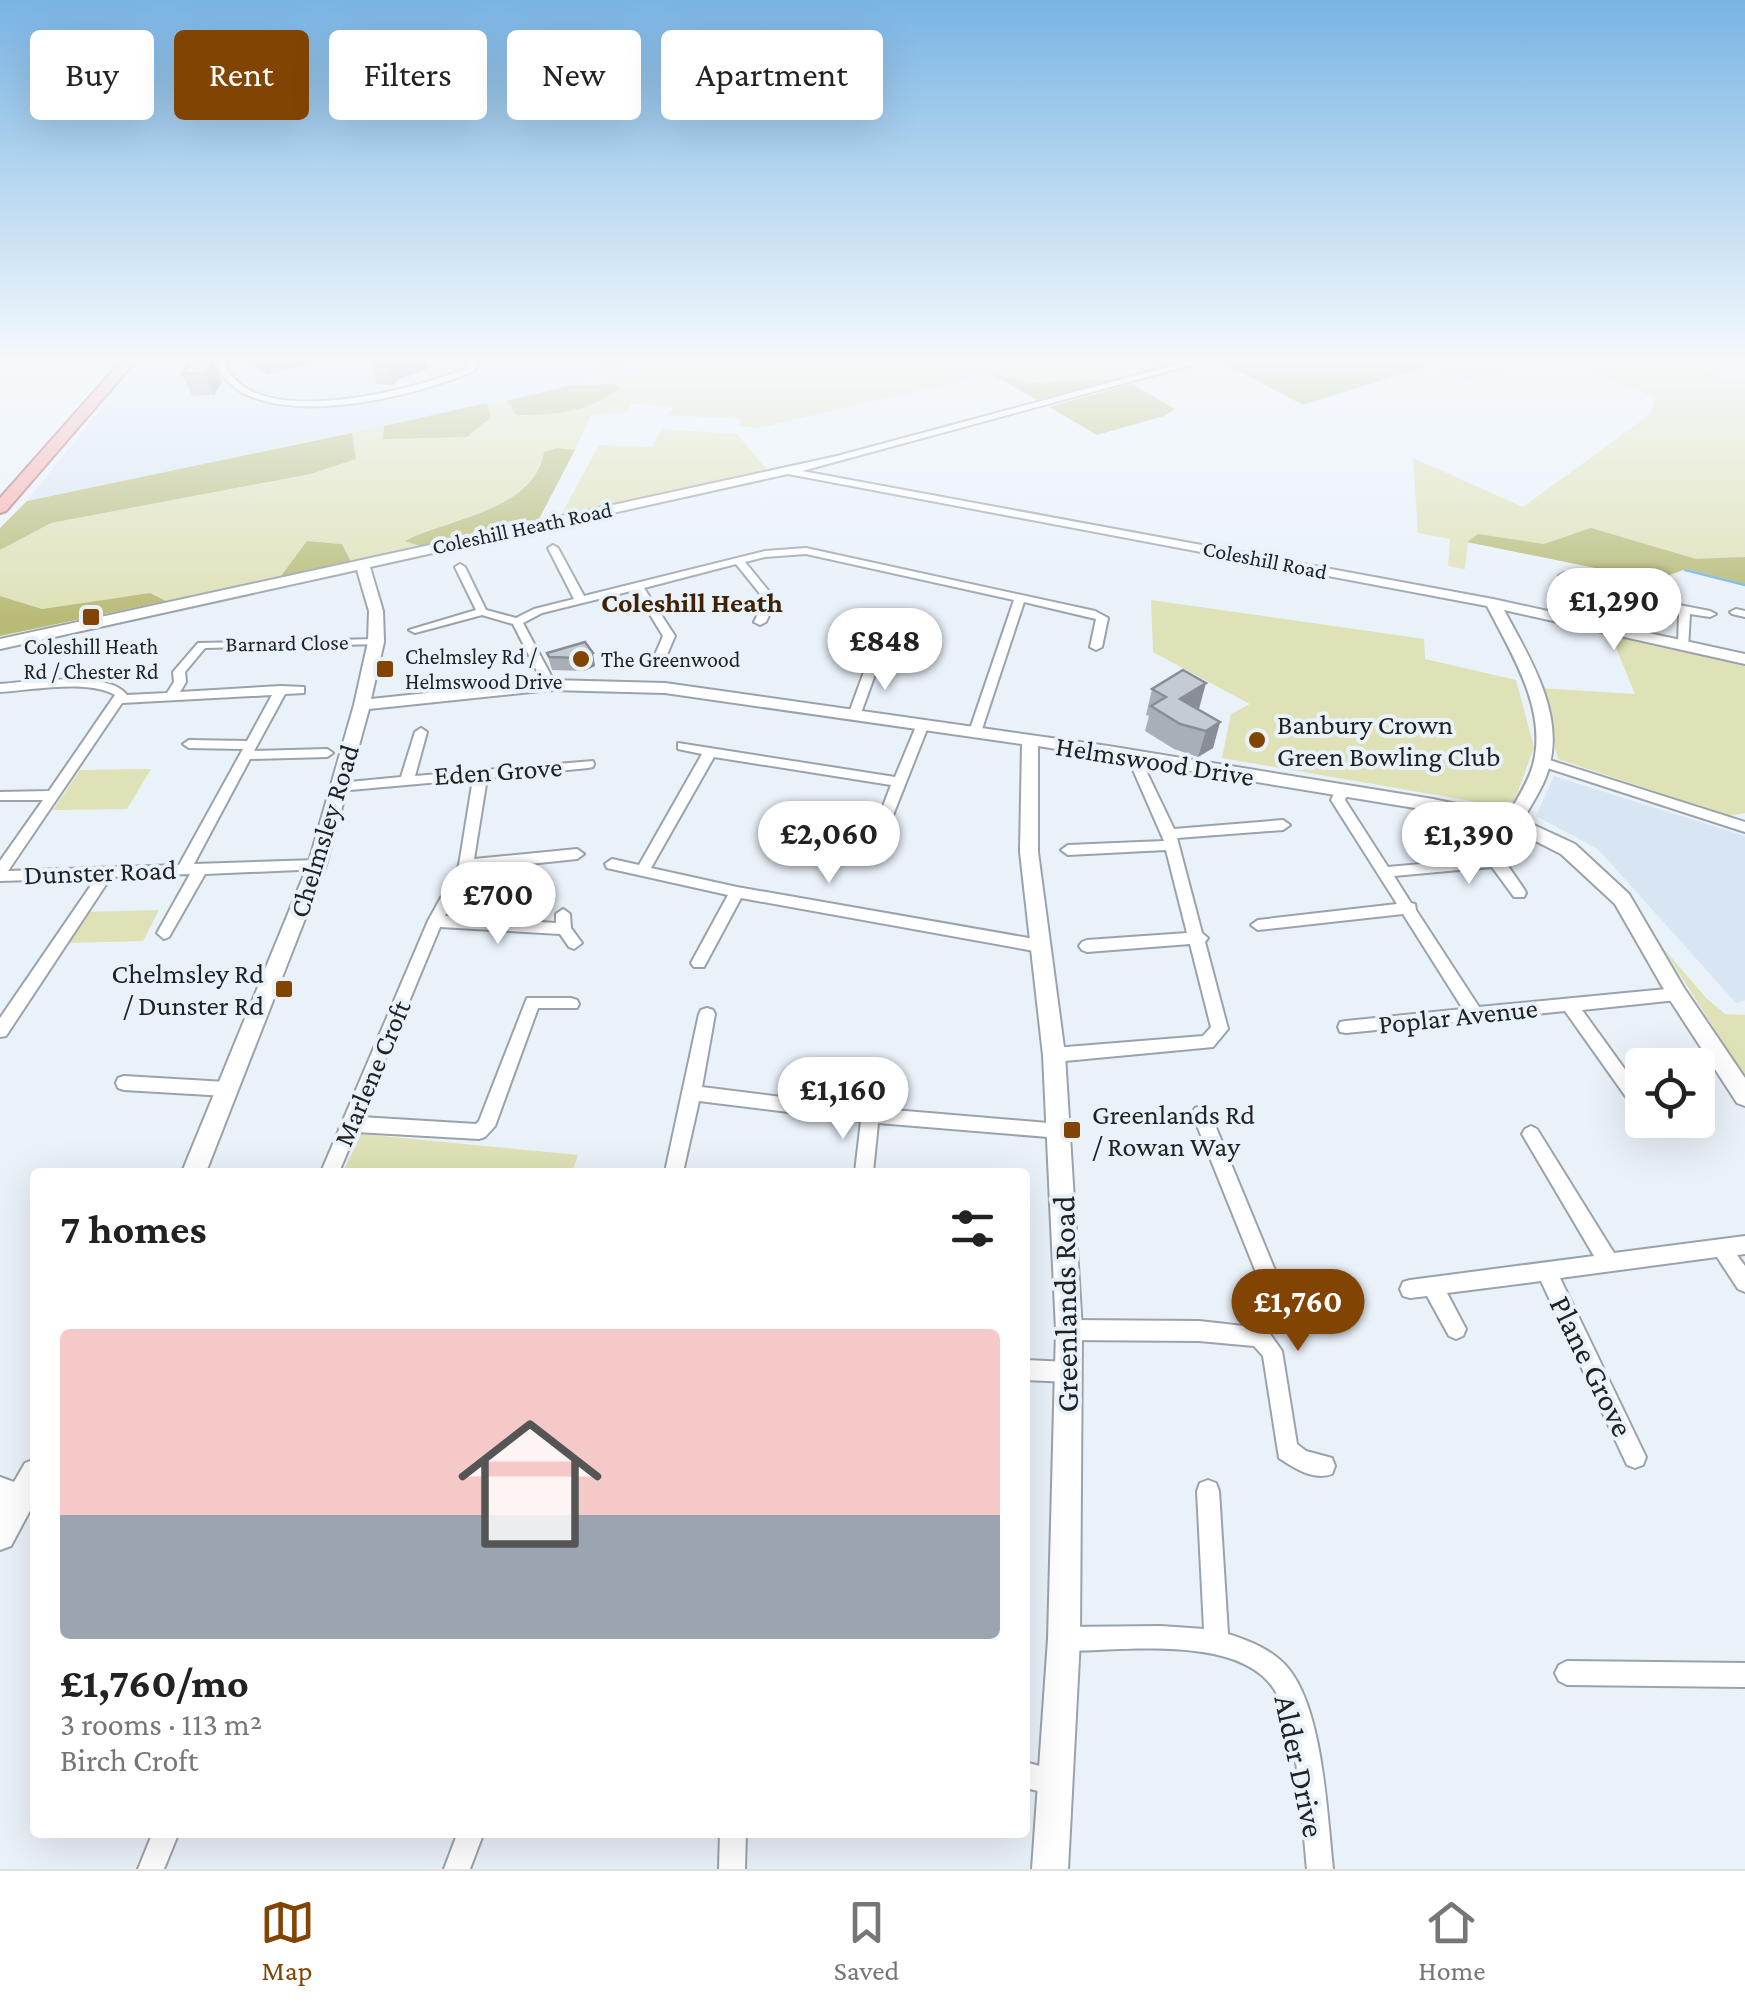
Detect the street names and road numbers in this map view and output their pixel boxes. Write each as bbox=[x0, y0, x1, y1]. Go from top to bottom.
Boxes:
street label: Coleshill Heath Road bbox=[430, 497, 615, 559]
street label: Coleshill Road bbox=[1201, 536, 1330, 584]
street label: Barnard Close bbox=[225, 629, 349, 657]
street label: Helmswood Drive bbox=[1054, 730, 1256, 792]
street label: Chelmsley Road bbox=[283, 741, 365, 921]
street label: Eden Grove bbox=[433, 751, 563, 791]
street label: Dunster Road bbox=[23, 854, 177, 890]
street label: Poplar Avenue bbox=[1377, 992, 1539, 1040]
street label: Marlene Croft bbox=[327, 995, 417, 1151]
street label: Greenlands Road bbox=[1045, 1195, 1085, 1413]
street label: Plane Grove bbox=[1543, 1290, 1641, 1442]
street label: Alder Drive bbox=[1267, 1692, 1333, 1840]

